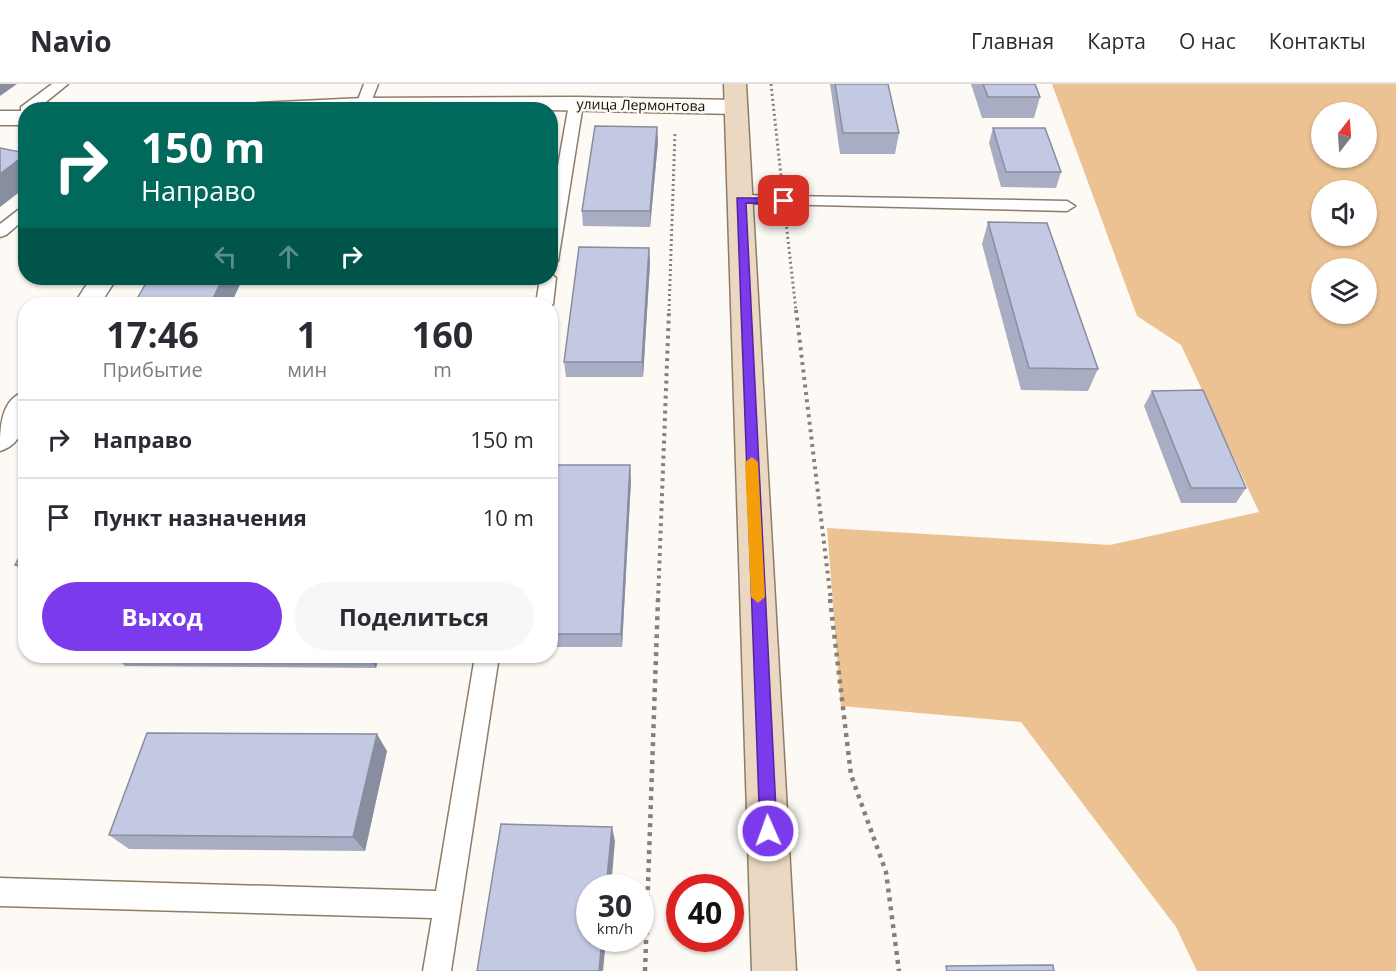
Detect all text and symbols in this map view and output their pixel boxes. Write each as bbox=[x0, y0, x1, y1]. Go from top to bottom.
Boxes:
text: Navio bbox=[30, 22, 111, 60]
text: Главная bbox=[971, 27, 1054, 55]
text: Карта bbox=[1087, 27, 1146, 55]
text: О нас bbox=[1179, 27, 1236, 55]
text: Контакты bbox=[1269, 27, 1366, 55]
street label: улица Лермонтова bbox=[576, 94, 706, 115]
north arrow bbox=[1311, 102, 1377, 168]
map controls bbox=[1311, 102, 1377, 324]
text: 150 m bbox=[141, 118, 265, 175]
icon: right bbox=[42, 126, 120, 204]
text: Направо bbox=[141, 172, 256, 209]
pin bbox=[758, 175, 809, 226]
button: sound bbox=[1311, 180, 1377, 246]
icon: arrive bbox=[767, 184, 800, 217]
icon: left bbox=[209, 240, 242, 273]
icon: ahead bbox=[272, 240, 305, 273]
icon: right bbox=[335, 240, 368, 273]
button: layers bbox=[1311, 258, 1377, 324]
text: 17:46 bbox=[106, 310, 199, 359]
text: 1 bbox=[297, 310, 317, 359]
text: 160 bbox=[412, 310, 473, 359]
text: Прибытие bbox=[103, 356, 203, 383]
text: мин bbox=[287, 356, 327, 383]
text: m bbox=[433, 356, 452, 383]
icon: right bbox=[42, 423, 75, 456]
text: Направо bbox=[93, 424, 192, 454]
text: 150 m bbox=[470, 424, 534, 454]
icon: arrive bbox=[42, 501, 75, 534]
text: Пункт назначения bbox=[93, 502, 307, 532]
text: 10 m bbox=[483, 502, 534, 532]
button: Выход bbox=[42, 582, 282, 651]
button: Поделиться bbox=[294, 582, 534, 651]
position arrow bbox=[736, 799, 800, 863]
speed limit sign: 40 bbox=[666, 874, 744, 952]
text: 30 bbox=[598, 885, 632, 926]
text: km/h bbox=[597, 918, 633, 938]

